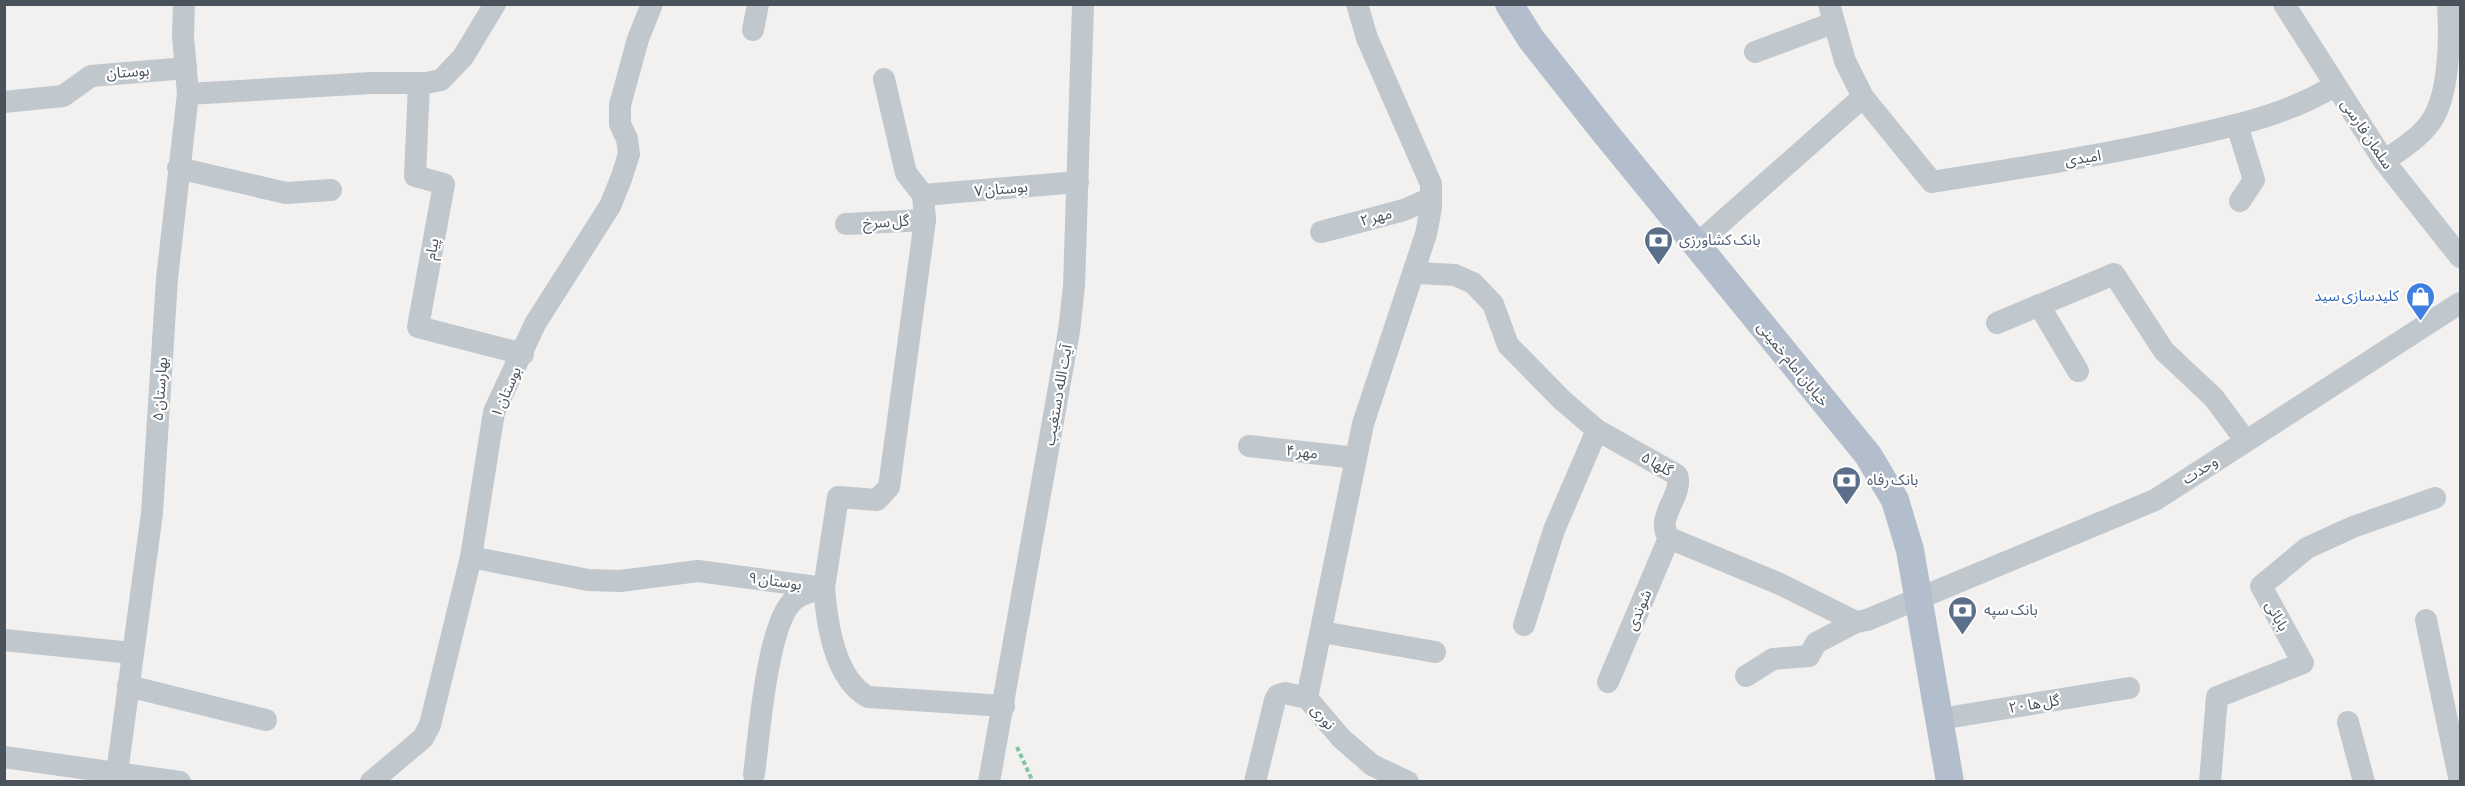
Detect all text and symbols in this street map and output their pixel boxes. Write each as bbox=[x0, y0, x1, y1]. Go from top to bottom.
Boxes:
street label: بوستان bbox=[106, 62, 150, 82]
street label: سلمان فارسی bbox=[2337, 96, 2397, 173]
street label: امیدی bbox=[2064, 146, 2102, 170]
street label: بوستان ۷ bbox=[973, 178, 1029, 200]
street label: مهر ۲ bbox=[1358, 204, 1394, 230]
street label: گل سرخ bbox=[862, 212, 911, 235]
bank icon: بانک کشاورزی bbox=[1642, 224, 1674, 266]
place label: بانک کشاورزی bbox=[1679, 231, 1761, 249]
street label: پیام bbox=[421, 237, 445, 262]
shop icon: کلیدسازی سید bbox=[2404, 280, 2436, 322]
place label: کلیدسازی سید bbox=[2314, 287, 2400, 305]
street label: خیابان امام خمینی bbox=[1752, 318, 1833, 411]
street label: آیت الله دستغیب bbox=[1040, 343, 1075, 447]
street label: بهارستان ۵ bbox=[149, 357, 171, 421]
street label: بوستان ۱ bbox=[487, 364, 525, 420]
street label: مهر ۴ bbox=[1285, 441, 1319, 463]
street label: گلها ۵ bbox=[1638, 448, 1677, 481]
street label: وحدت bbox=[2179, 452, 2221, 488]
bank icon: بانک رفاه bbox=[1830, 464, 1862, 506]
place label: بانک رفاه bbox=[1867, 471, 1918, 489]
street label: بوستان ۹ bbox=[747, 568, 803, 594]
street label: شوندی bbox=[1622, 587, 1656, 633]
bank icon: بانک سپه bbox=[1947, 594, 1979, 636]
street label: بابائی bbox=[2261, 598, 2293, 634]
place label: بانک سپه bbox=[1984, 601, 2038, 620]
street label: گل ها ۲۰ bbox=[2007, 691, 2062, 717]
street label: نوری bbox=[1307, 701, 1339, 733]

